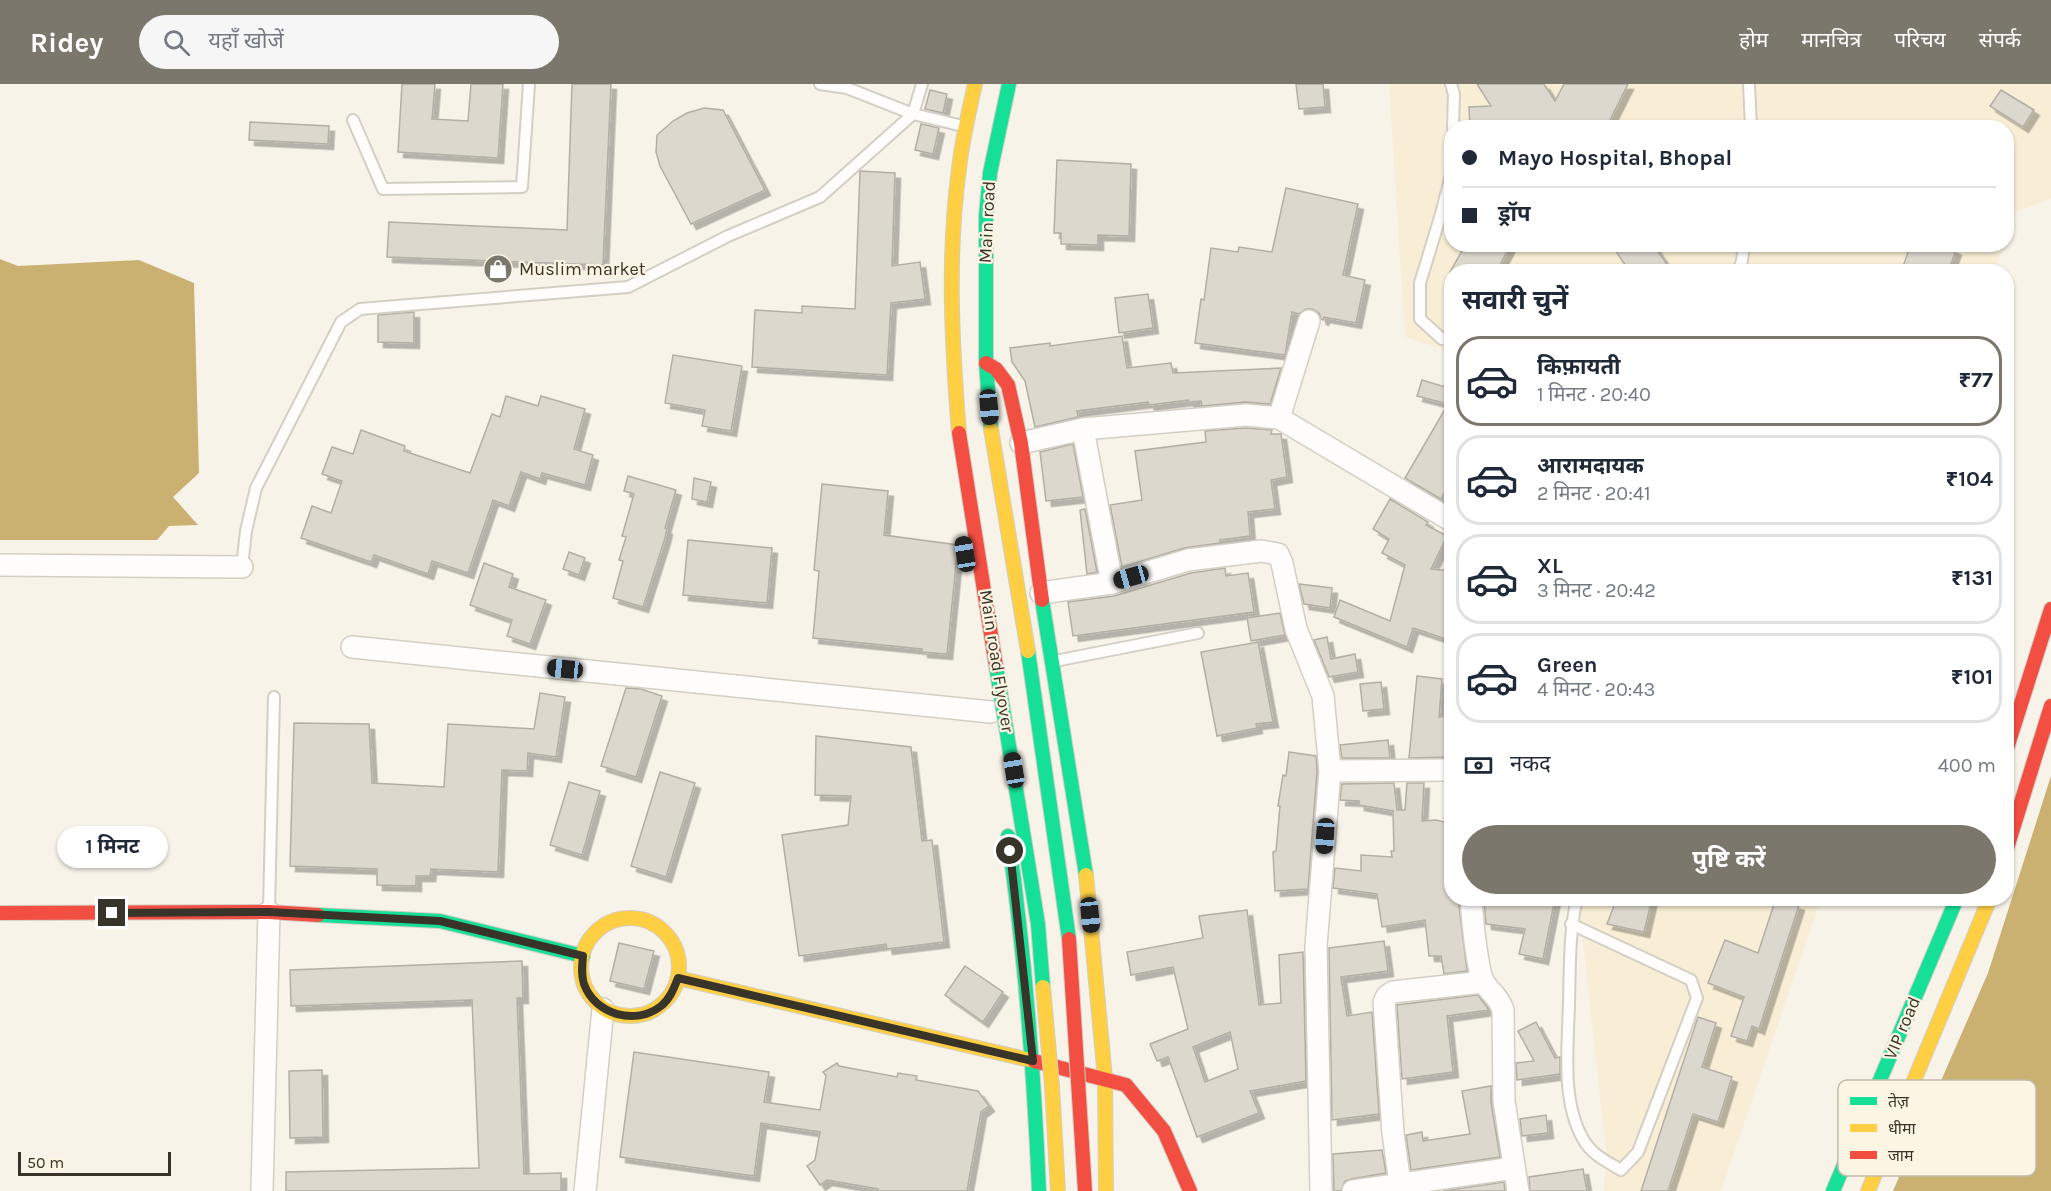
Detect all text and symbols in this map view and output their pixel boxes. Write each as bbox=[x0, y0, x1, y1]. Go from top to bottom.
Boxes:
search box bbox=[139, 15, 559, 69]
text: Ridey bbox=[30, 26, 103, 59]
icon: search bbox=[160, 26, 193, 59]
text: यहाँ खोजें bbox=[208, 28, 284, 54]
text: होम bbox=[1739, 28, 1768, 52]
text: मानचित्र bbox=[1801, 28, 1861, 52]
text: परिचय bbox=[1894, 28, 1946, 52]
text: संपर्क bbox=[1979, 28, 2021, 52]
text: Mayo Hospital, Bhopal bbox=[1498, 145, 1732, 171]
street label: Main road bbox=[974, 180, 1000, 264]
text: ड्रॉप bbox=[1498, 201, 1531, 227]
shop icon: Muslim market bbox=[482, 253, 514, 285]
place label: Muslim market bbox=[519, 258, 646, 280]
text: सवारी चुनें bbox=[1462, 284, 1568, 316]
icon: car bbox=[1465, 354, 1519, 408]
text: किफ़ायती bbox=[1537, 354, 1621, 380]
text: ₹77 bbox=[1959, 367, 1993, 393]
text: 1 मिनट · 20:40 bbox=[1537, 383, 1651, 406]
car bbox=[978, 388, 1000, 426]
icon: car bbox=[1465, 453, 1519, 507]
text: आरामदायक bbox=[1537, 453, 1644, 479]
text: ₹104 bbox=[1946, 466, 1993, 492]
text: 2 मिनट · 20:41 bbox=[1537, 482, 1651, 505]
car bbox=[953, 535, 977, 573]
icon: car bbox=[1465, 552, 1519, 606]
text: XL bbox=[1537, 553, 1563, 579]
car bbox=[1111, 563, 1151, 591]
text: ₹131 bbox=[1951, 565, 1993, 591]
text: 3 मिनट · 20:42 bbox=[1537, 579, 1656, 602]
street label: Main road Flyover bbox=[975, 588, 1019, 734]
icon: car bbox=[1465, 651, 1519, 705]
text: Green bbox=[1537, 652, 1598, 678]
car bbox=[546, 658, 584, 680]
text: ₹101 bbox=[1951, 664, 1993, 690]
text: 4 मिनट · 20:43 bbox=[1537, 678, 1655, 701]
icon: cash bbox=[1462, 749, 1495, 782]
car bbox=[1002, 751, 1026, 789]
text: नकद bbox=[1510, 751, 1551, 777]
text: 400 m bbox=[1938, 754, 1996, 777]
car bbox=[1315, 817, 1335, 855]
button: पुष्टि करें bbox=[1462, 825, 1996, 894]
callout: 1 मिनट bbox=[57, 826, 168, 868]
text: 1 मिनट bbox=[85, 835, 140, 858]
route start bbox=[996, 837, 1023, 864]
car bbox=[1079, 896, 1101, 934]
route end bbox=[98, 899, 125, 926]
street label: VIP road bbox=[1879, 993, 1925, 1063]
legend bbox=[1838, 1080, 2036, 1176]
text: तेज़ bbox=[1888, 1092, 1910, 1111]
text: धीमा bbox=[1888, 1119, 1917, 1138]
text: जाम bbox=[1888, 1146, 1914, 1165]
scale bar bbox=[18, 1149, 171, 1176]
text: 50 m bbox=[27, 1153, 64, 1172]

